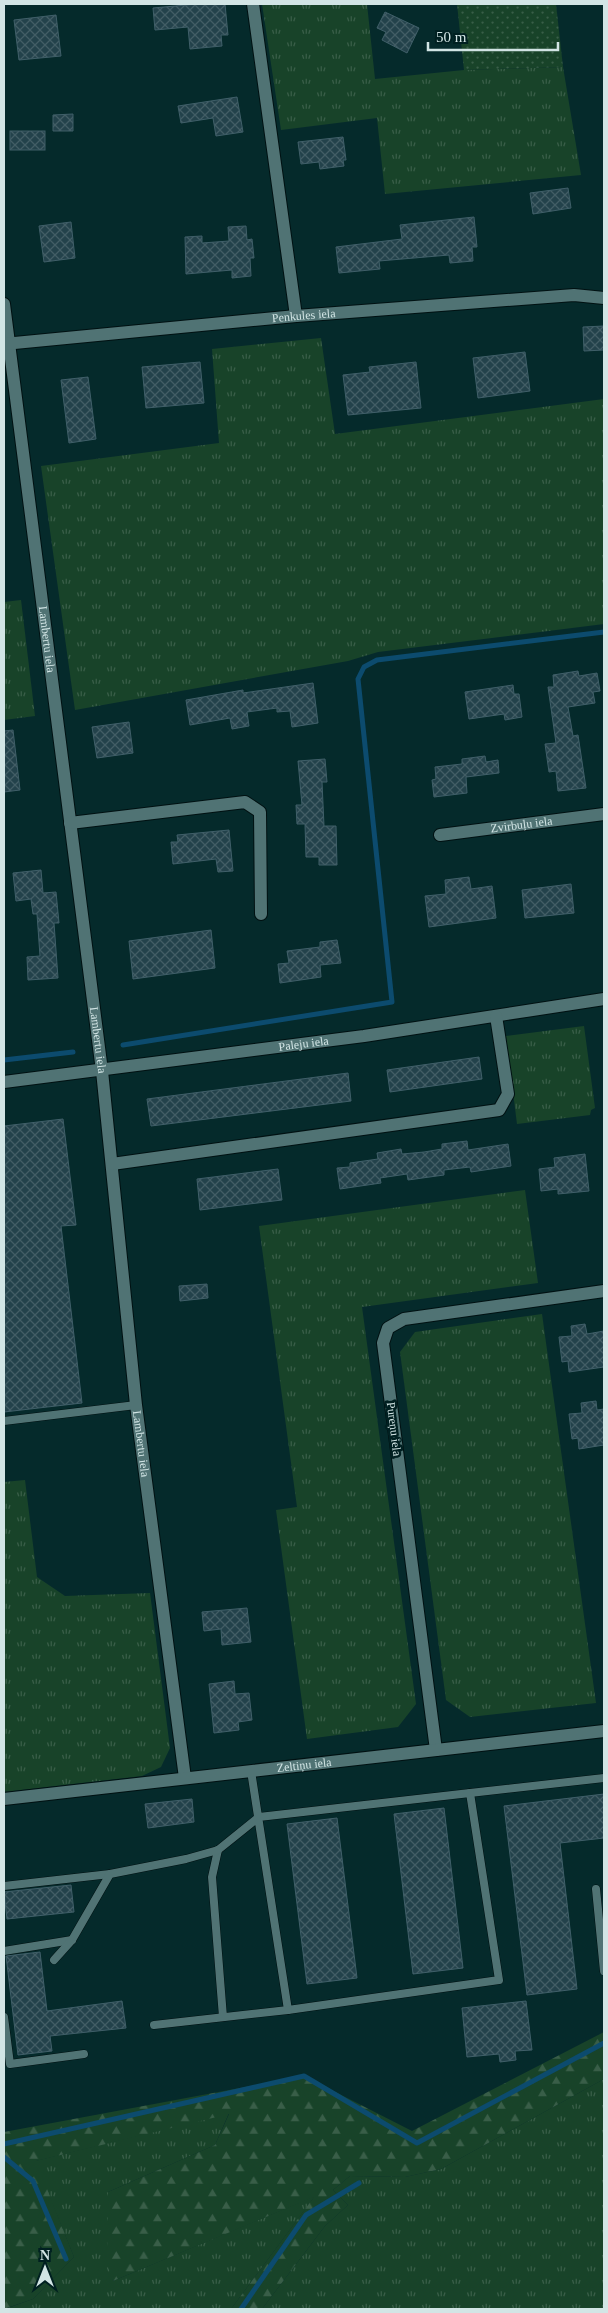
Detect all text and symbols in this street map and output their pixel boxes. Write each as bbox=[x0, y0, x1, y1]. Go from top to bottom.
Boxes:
scale bar bbox=[428, 20, 558, 52]
text: 50 m bbox=[436, 29, 467, 45]
street label: Penkules iela bbox=[271, 306, 337, 325]
street label: Lambertu iela bbox=[36, 605, 58, 674]
street label: Zvirbuļu iela bbox=[490, 814, 554, 835]
street label: Lambertu iela bbox=[87, 1006, 109, 1075]
street label: Paleju iela bbox=[278, 1034, 330, 1054]
street label: Pureņu iela bbox=[384, 1401, 404, 1457]
street label: Lambertu iela bbox=[130, 1410, 152, 1479]
street label: Zeltiņu iela bbox=[276, 1755, 333, 1775]
north arrow bbox=[20, 2243, 70, 2293]
text: N bbox=[40, 2248, 50, 2263]

